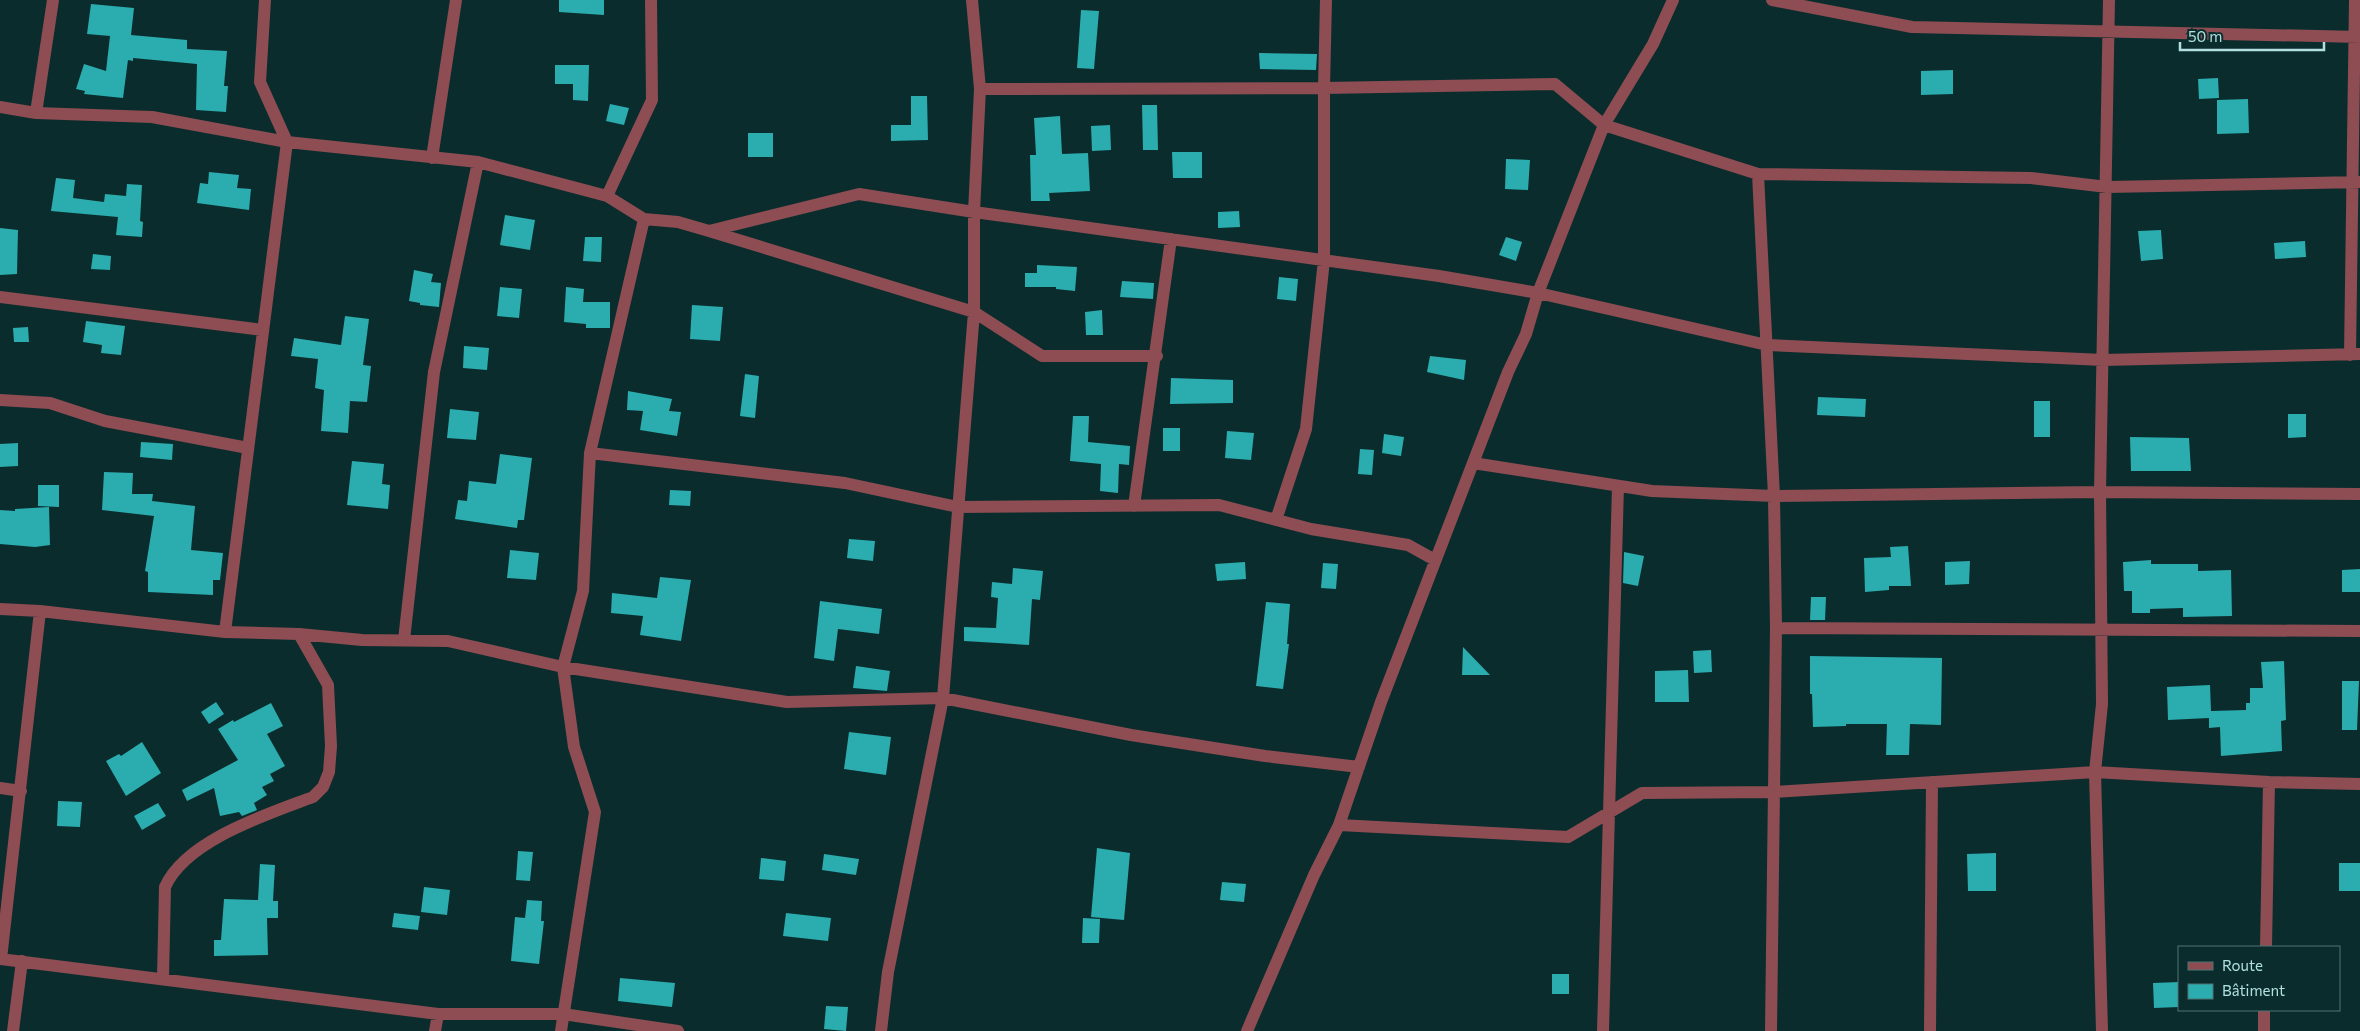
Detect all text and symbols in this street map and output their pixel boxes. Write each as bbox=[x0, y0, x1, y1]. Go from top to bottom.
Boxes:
scale bar bbox=[2180, 20, 2324, 52]
text: 50 m bbox=[2188, 27, 2222, 45]
legend bbox=[2178, 946, 2340, 1011]
text: Route bbox=[2222, 956, 2263, 974]
text: Bâtiment bbox=[2222, 981, 2285, 999]

